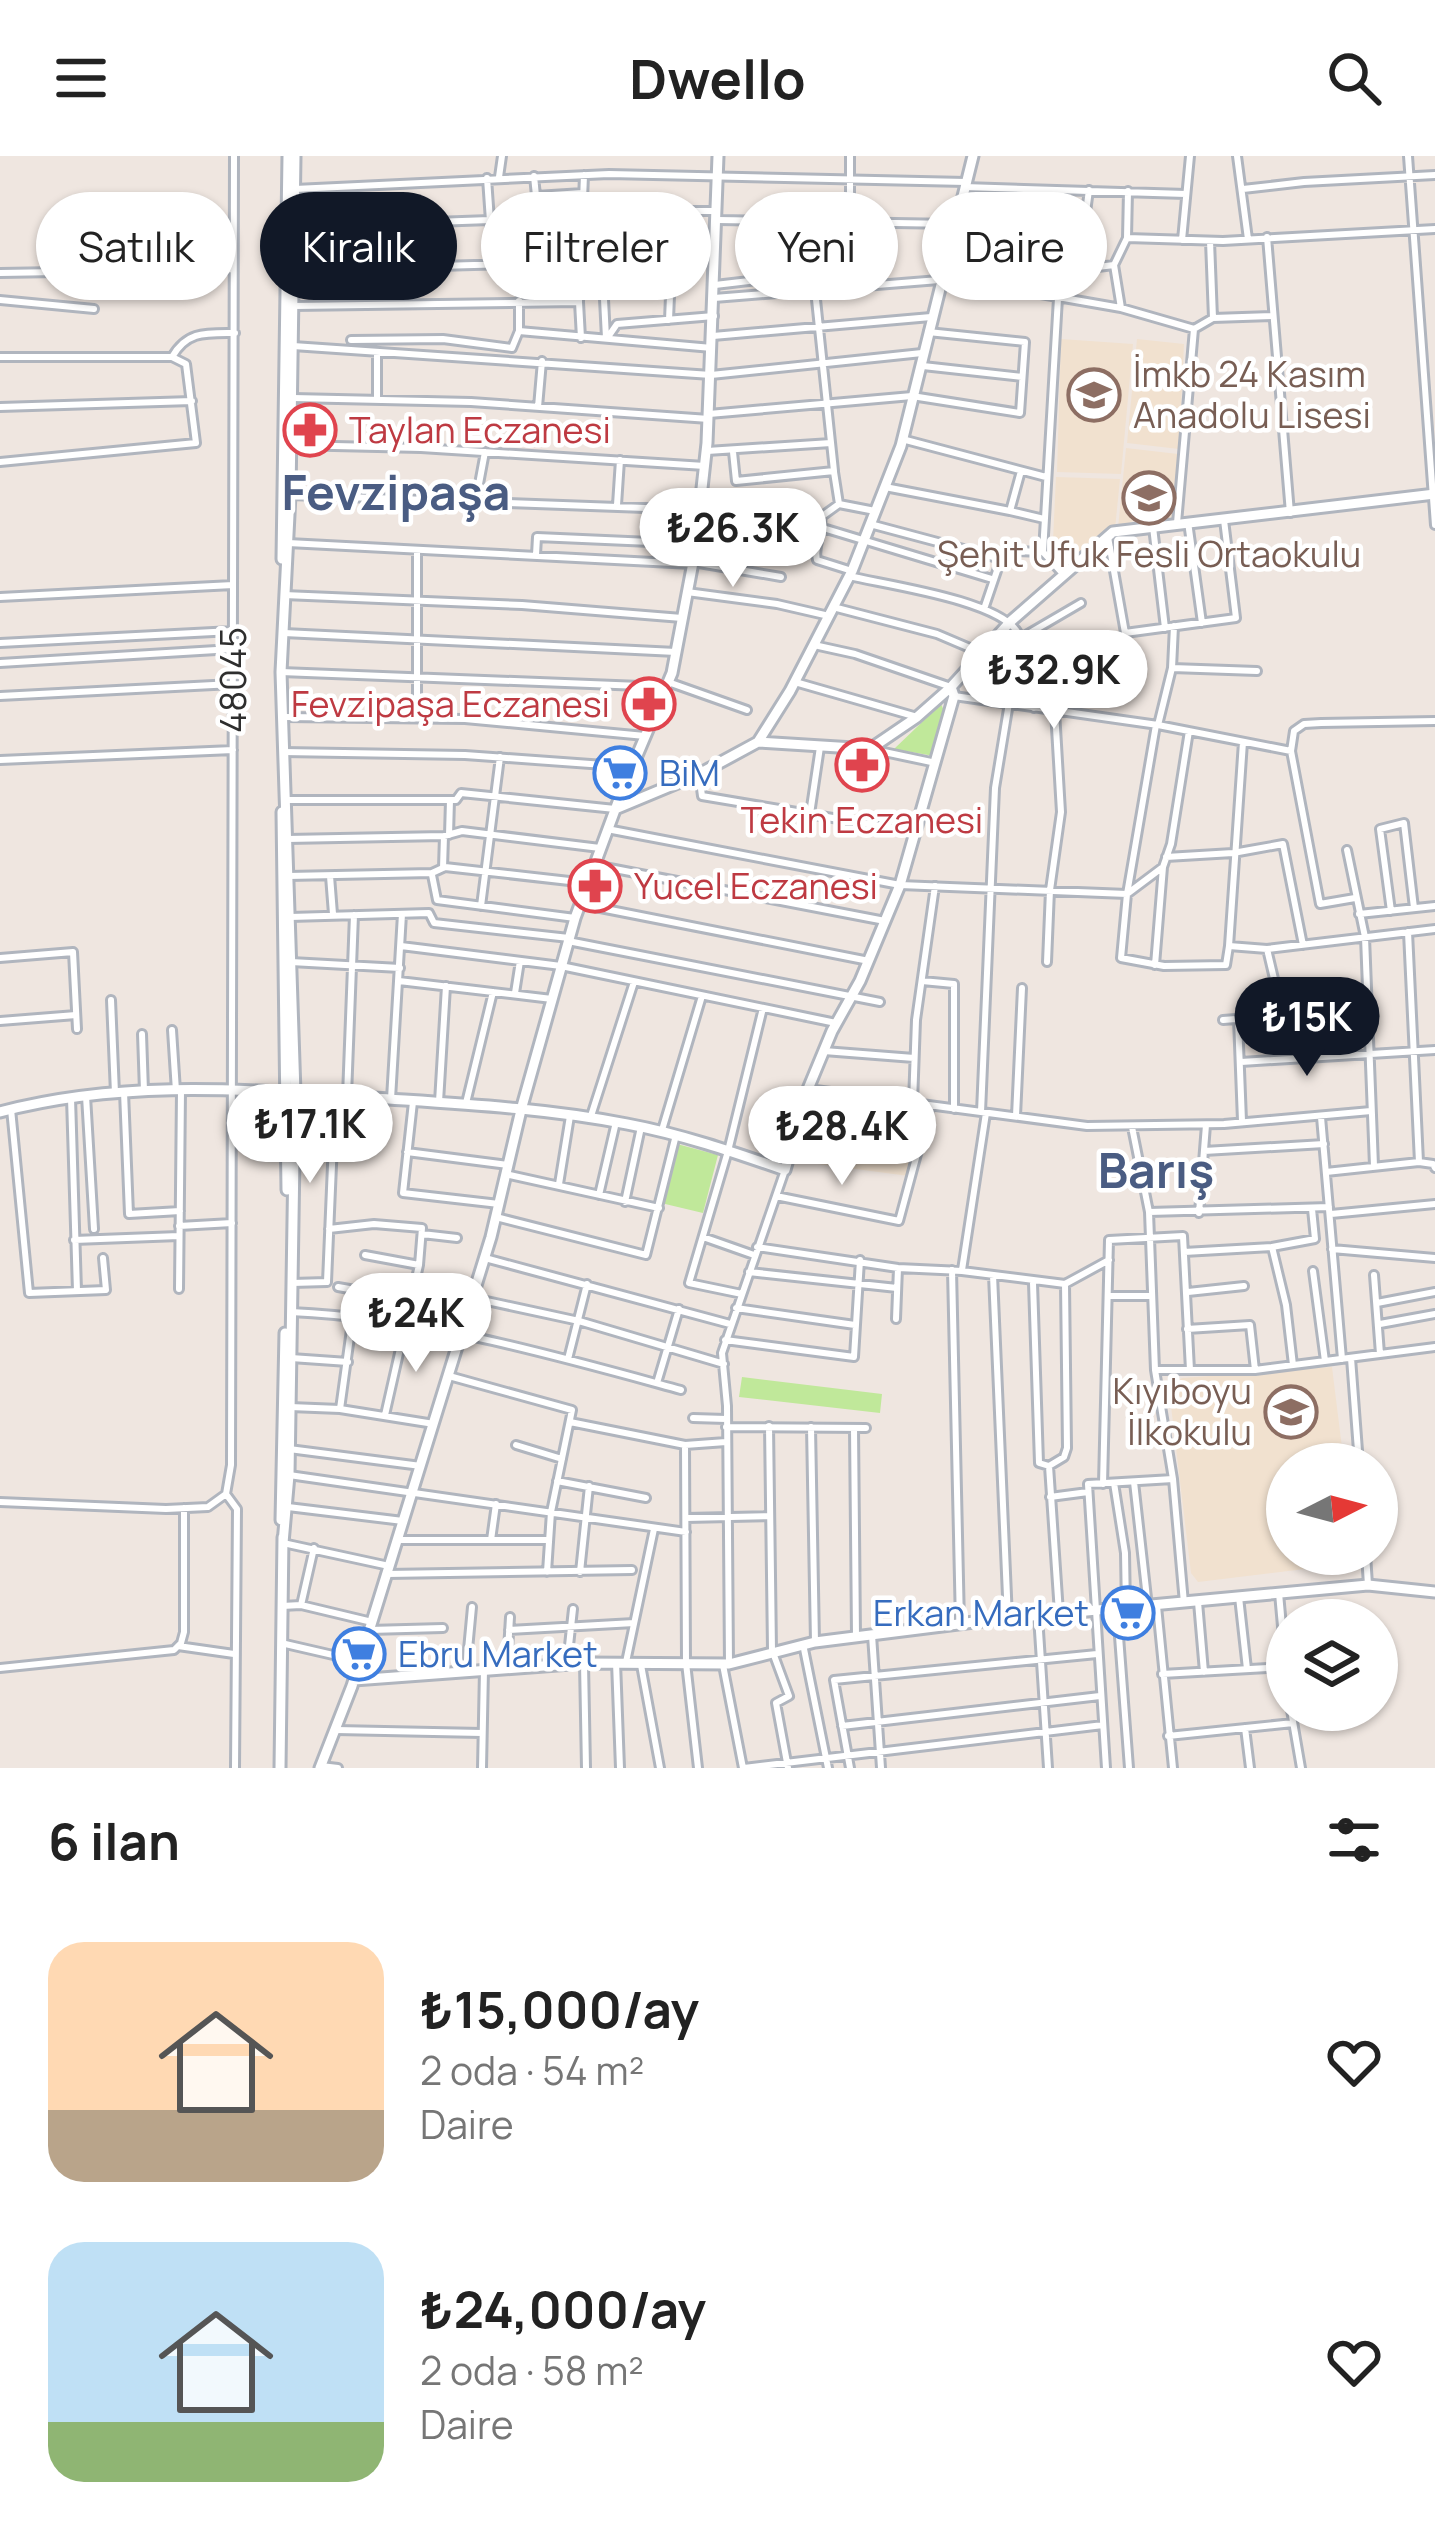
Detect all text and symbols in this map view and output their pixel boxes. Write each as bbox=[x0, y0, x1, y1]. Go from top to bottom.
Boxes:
text: Dwello bbox=[629, 41, 806, 115]
icon: menu bbox=[48, 45, 114, 111]
icon: search bbox=[1321, 45, 1387, 111]
chip: Satılık bbox=[36, 192, 236, 300]
chip: Kiralık bbox=[260, 192, 457, 300]
chip: Filtreler bbox=[481, 192, 711, 300]
chip: Yeni bbox=[735, 192, 898, 300]
chip: Daire bbox=[922, 192, 1107, 300]
place label: İmkb 24 Kasım Anadolu Lisesi bbox=[1133, 349, 1371, 439]
school or university icon: İmkb 24 Kasım Anadolu Lisesi bbox=[1066, 367, 1122, 423]
pharmacy icon: Taylan Eczanesi bbox=[282, 402, 338, 458]
place label: Taylan Eczanesi bbox=[349, 405, 611, 454]
district label: Fevzipaşa bbox=[282, 459, 510, 524]
school or university icon: Şehit Ufuk Fesli Ortaokulu bbox=[1121, 470, 1177, 526]
pin: ₺26.3K bbox=[635, 488, 831, 590]
text: ₺26.3K bbox=[667, 500, 799, 554]
place label: Şehit Ufuk Fesli Ortaokulu bbox=[937, 529, 1361, 578]
street label: 48045 bbox=[208, 627, 257, 733]
pin: ₺32.9K bbox=[956, 630, 1152, 732]
text: ₺32.9K bbox=[988, 642, 1120, 696]
pharmacy icon: Fevzipaşa Eczanesi bbox=[621, 676, 677, 732]
place label: Fevzipaşa Eczanesi bbox=[291, 679, 610, 728]
pharmacy icon: Tekin Eczanesi bbox=[834, 737, 890, 793]
supermarket icon: BiM bbox=[592, 745, 648, 801]
place label: BiM bbox=[659, 748, 720, 797]
place label: Tekin Eczanesi bbox=[741, 795, 983, 844]
pharmacy icon: Yucel Eczanesi bbox=[567, 858, 623, 914]
place label: Yucel Eczanesi bbox=[634, 861, 878, 910]
pin: ₺15K bbox=[1236, 977, 1378, 1079]
text: ₺15K bbox=[1262, 989, 1352, 1043]
pin: ₺17.1K bbox=[212, 1084, 408, 1186]
pin: ₺28.4K bbox=[744, 1086, 940, 1188]
text: ₺17.1K bbox=[254, 1096, 366, 1150]
text: ₺28.4K bbox=[775, 1098, 909, 1152]
district label: Barış bbox=[1098, 1137, 1214, 1202]
pin: ₺24K bbox=[345, 1273, 487, 1375]
text: ₺24K bbox=[367, 1285, 465, 1339]
place label: Kıyıboyu İlkokulu bbox=[1113, 1366, 1252, 1456]
school or university icon: Kıyıboyu İlkokulu bbox=[1263, 1384, 1319, 1440]
north arrow bbox=[1266, 1443, 1398, 1575]
map controls bbox=[1266, 1443, 1398, 1731]
supermarket icon: Erkan Market bbox=[1100, 1585, 1156, 1641]
place label: Erkan Market bbox=[873, 1588, 1089, 1637]
button: layers bbox=[1266, 1599, 1398, 1731]
supermarket icon: Ebru Market bbox=[331, 1626, 387, 1682]
place label: Ebru Market bbox=[398, 1629, 598, 1678]
text: 6 ilan bbox=[48, 1806, 180, 1875]
icon: filters bbox=[1321, 1807, 1387, 1873]
text: ₺15,000/ay bbox=[420, 1974, 699, 2043]
icon: home bbox=[144, 1990, 288, 2134]
icon: heart bbox=[1321, 2029, 1387, 2095]
text: 2 oda · 54 m² bbox=[420, 2043, 644, 2097]
text: Daire bbox=[420, 2097, 513, 2151]
text: ₺24,000/ay bbox=[420, 2274, 706, 2343]
icon: home bbox=[144, 2290, 288, 2434]
icon: heart bbox=[1321, 2329, 1387, 2395]
text: 2 oda · 58 m² bbox=[420, 2343, 644, 2397]
text: Daire bbox=[420, 2397, 513, 2451]

